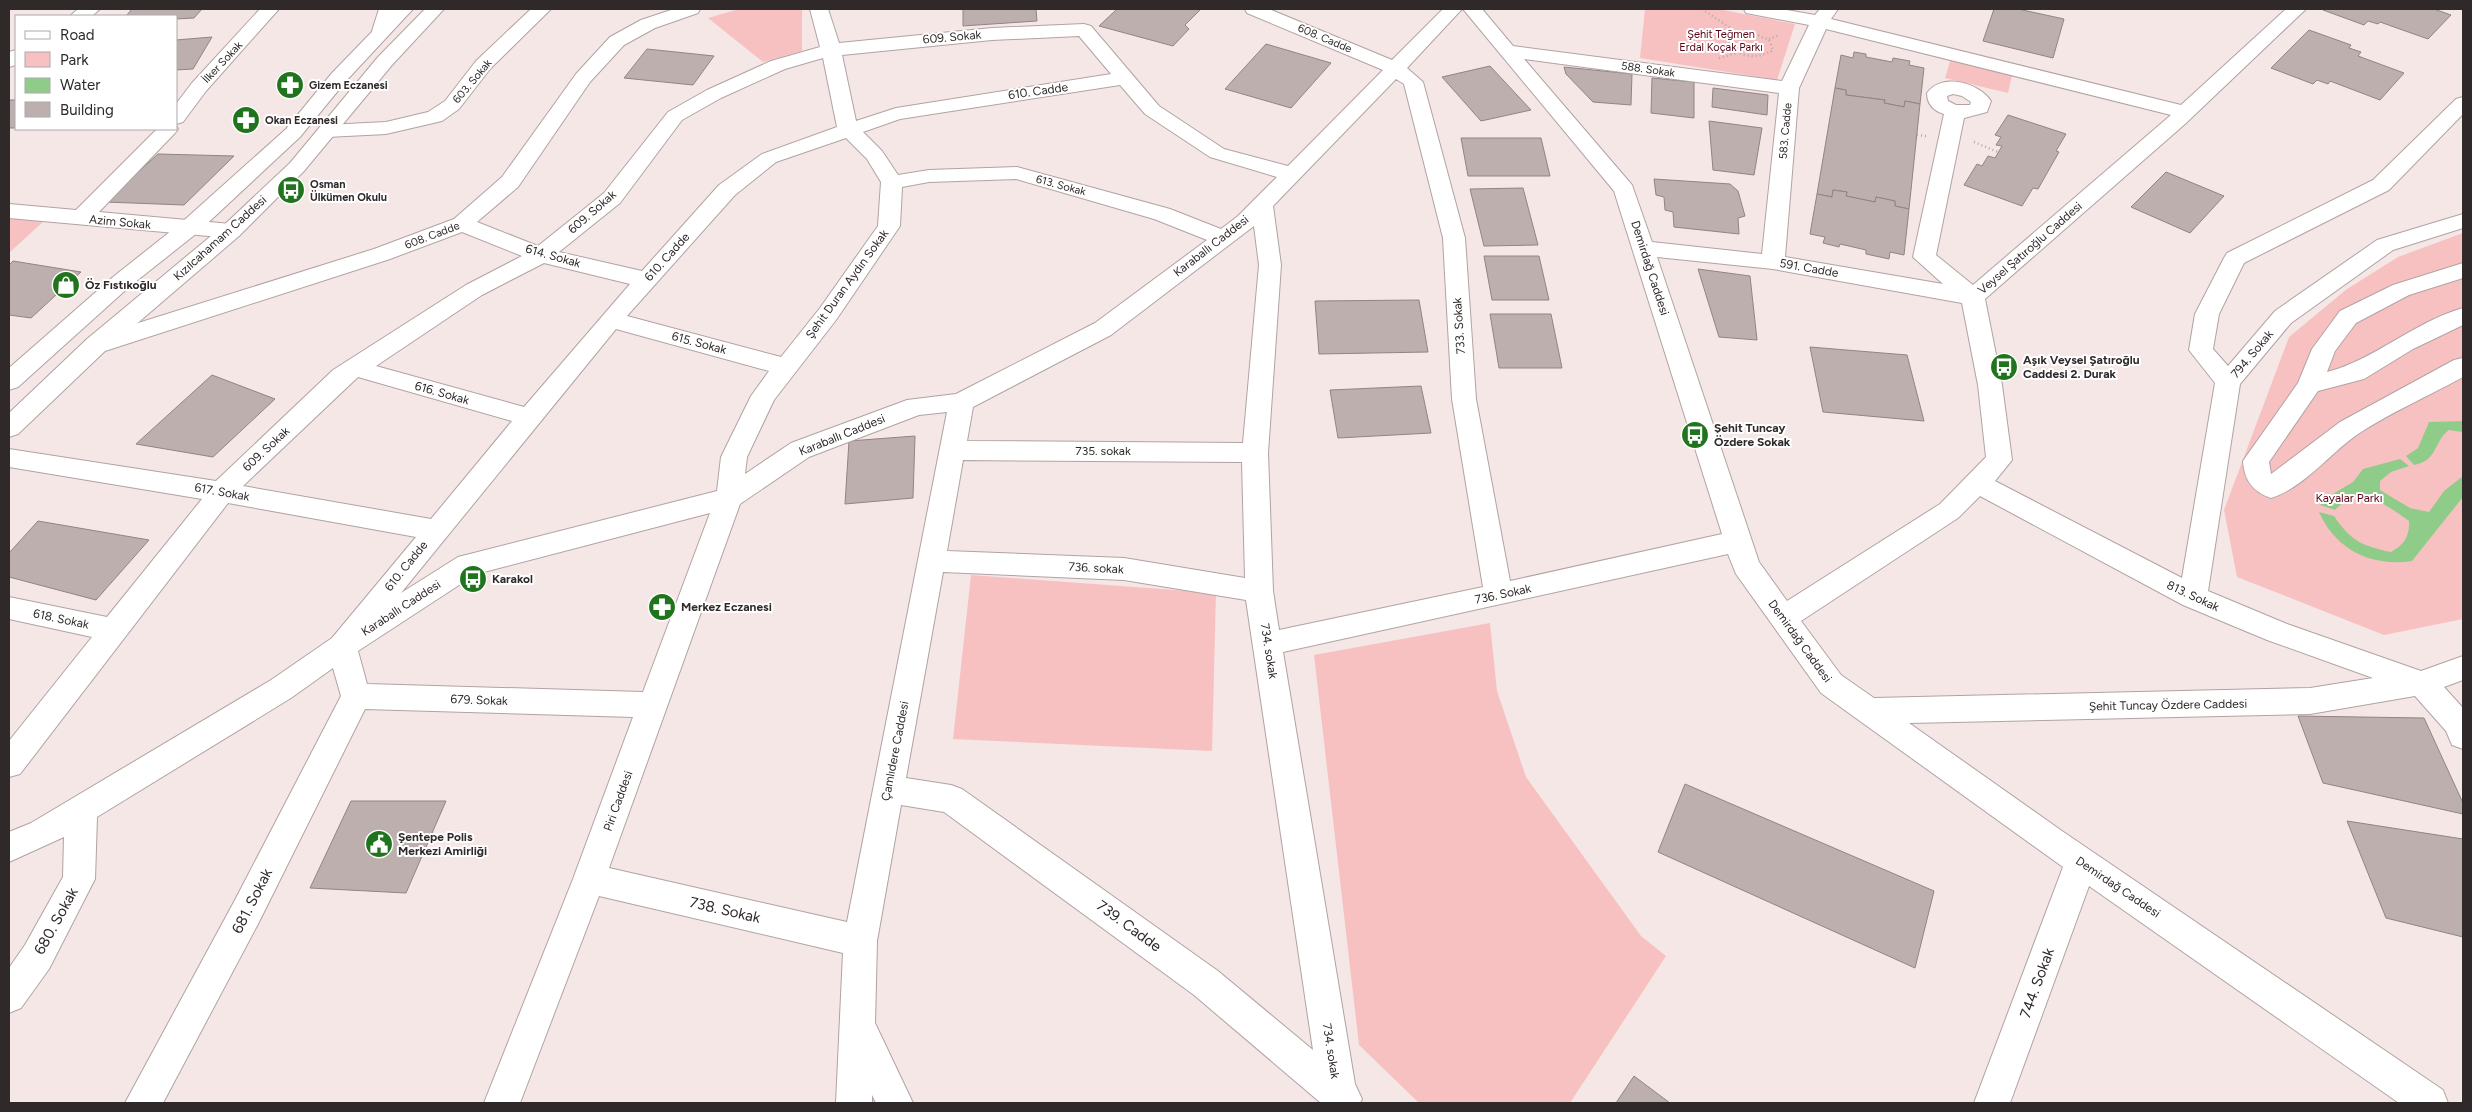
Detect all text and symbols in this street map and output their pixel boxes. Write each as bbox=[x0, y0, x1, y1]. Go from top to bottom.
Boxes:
legend bbox=[15, 15, 178, 130]
street label: 608. Cadde bbox=[1296, 21, 1354, 56]
text: Road bbox=[60, 26, 95, 44]
street label: 609. Sokak bbox=[922, 27, 982, 47]
park label: Şehit Teğmen Erdal Koçak Parkı bbox=[1679, 28, 1763, 54]
street label: İlker Sokak bbox=[200, 38, 245, 86]
text: Park bbox=[60, 51, 89, 69]
street label: 603. Sokak bbox=[450, 56, 495, 106]
street label: 588. Sokak bbox=[1620, 59, 1676, 80]
pharmacy icon: Gizem Eczanesi bbox=[275, 70, 305, 100]
text: Water bbox=[60, 76, 100, 94]
place label: Gizem Eczanesi bbox=[309, 79, 388, 92]
street label: 610. Cadde bbox=[1007, 80, 1069, 102]
text: Building bbox=[60, 101, 114, 119]
street label: 583. Cadde bbox=[1777, 102, 1794, 160]
pharmacy icon: Okan Eczanesi bbox=[231, 105, 261, 135]
place label: Okan Eczanesi bbox=[265, 114, 338, 127]
street label: 613. Sokak bbox=[1035, 173, 1088, 199]
bus stop icon: Osman Ülkümen Okulu bbox=[276, 175, 306, 205]
place label: Osman Ülkümen Okulu bbox=[310, 178, 387, 204]
street label: 609. Sokak bbox=[565, 187, 619, 237]
street label: Kızılcahamam Caddesi bbox=[171, 193, 269, 283]
street label: Veysel Şatıroğlu Caddesi bbox=[1975, 199, 2085, 297]
street label: Azim Sokak bbox=[89, 212, 152, 232]
street label: Karaballı Caddesi bbox=[1171, 212, 1251, 280]
street label: 608. Cadde bbox=[403, 219, 461, 252]
street label: Demirdağ Caddesi bbox=[1628, 219, 1672, 317]
street label: Şehit Duran Aydın Sokak bbox=[803, 227, 891, 341]
street label: 610. Cadde bbox=[642, 230, 693, 284]
street label: 614. Sokak bbox=[524, 241, 582, 271]
street label: 591. Cadde bbox=[1778, 256, 1840, 280]
shop icon: Öz Fıstıkoğlu bbox=[51, 270, 81, 300]
place label: Öz Fıstıkoğlu bbox=[85, 278, 157, 292]
street label: 733. Sokak bbox=[1450, 297, 1468, 355]
street label: 794. Sokak bbox=[2228, 327, 2276, 381]
street label: 615. Sokak bbox=[670, 329, 728, 357]
bus stop icon: Aşık Veysel Şatıroğlu Caddesi 2. Durak bbox=[1989, 352, 2019, 382]
place label: Aşık Veysel Şatıroğlu Caddesi 2. Durak bbox=[2023, 353, 2140, 381]
street label: 616. Sokak bbox=[413, 379, 471, 407]
street label: Karaballı Caddesi bbox=[797, 411, 887, 459]
bus stop icon: Şehit Tuncay Özdere Sokak bbox=[1680, 420, 1710, 450]
place label: Şehit Tuncay Özdere Sokak bbox=[1714, 421, 1791, 449]
street label: 609. Sokak bbox=[240, 424, 292, 474]
street label: 735. sokak bbox=[1075, 444, 1131, 458]
street label: 617. Sokak bbox=[193, 480, 251, 504]
park label: Kayalar Parkı bbox=[2316, 491, 2382, 505]
street label: 610. Cadde bbox=[382, 538, 431, 594]
street label: 736. sokak bbox=[1068, 560, 1124, 576]
bus stop icon: Karakol bbox=[458, 564, 488, 594]
place label: Karakol bbox=[492, 572, 533, 586]
street label: Karaballı Caddesi bbox=[359, 577, 443, 639]
street label: 813. Sokak bbox=[2165, 578, 2222, 614]
street label: 736. Sokak bbox=[1474, 581, 1533, 607]
pharmacy icon: Merkez Eczanesi bbox=[647, 592, 677, 622]
street label: Demirdağ Caddesi bbox=[1765, 597, 1835, 685]
place label: Merkez Eczanesi bbox=[681, 600, 772, 614]
street label: 618. Sokak bbox=[32, 606, 90, 632]
street label: 734. sokak bbox=[1258, 622, 1280, 680]
street label: 679. Sokak bbox=[450, 692, 508, 708]
street label: Şehit Tuncay Özdere Caddesi bbox=[2089, 697, 2247, 713]
street label: Çamlıdere Caddesi bbox=[878, 700, 912, 802]
street label: Piri Caddesi bbox=[601, 769, 635, 833]
public building icon: Şentepe Polis Merkezi Amirliği bbox=[364, 829, 394, 859]
place label: Şentepe Polis Merkezi Amirliği bbox=[398, 830, 487, 858]
street label: Demirdağ Caddesi bbox=[2073, 854, 2163, 920]
street label: 681. Sokak bbox=[228, 865, 276, 937]
street label: 680. Sokak bbox=[30, 884, 82, 958]
street label: 738. Sokak bbox=[688, 893, 763, 927]
street label: 739. Cadde bbox=[1093, 896, 1165, 956]
street label: 744. Sokak bbox=[2016, 945, 2058, 1021]
street label: 734. sokak bbox=[1320, 1022, 1342, 1080]

